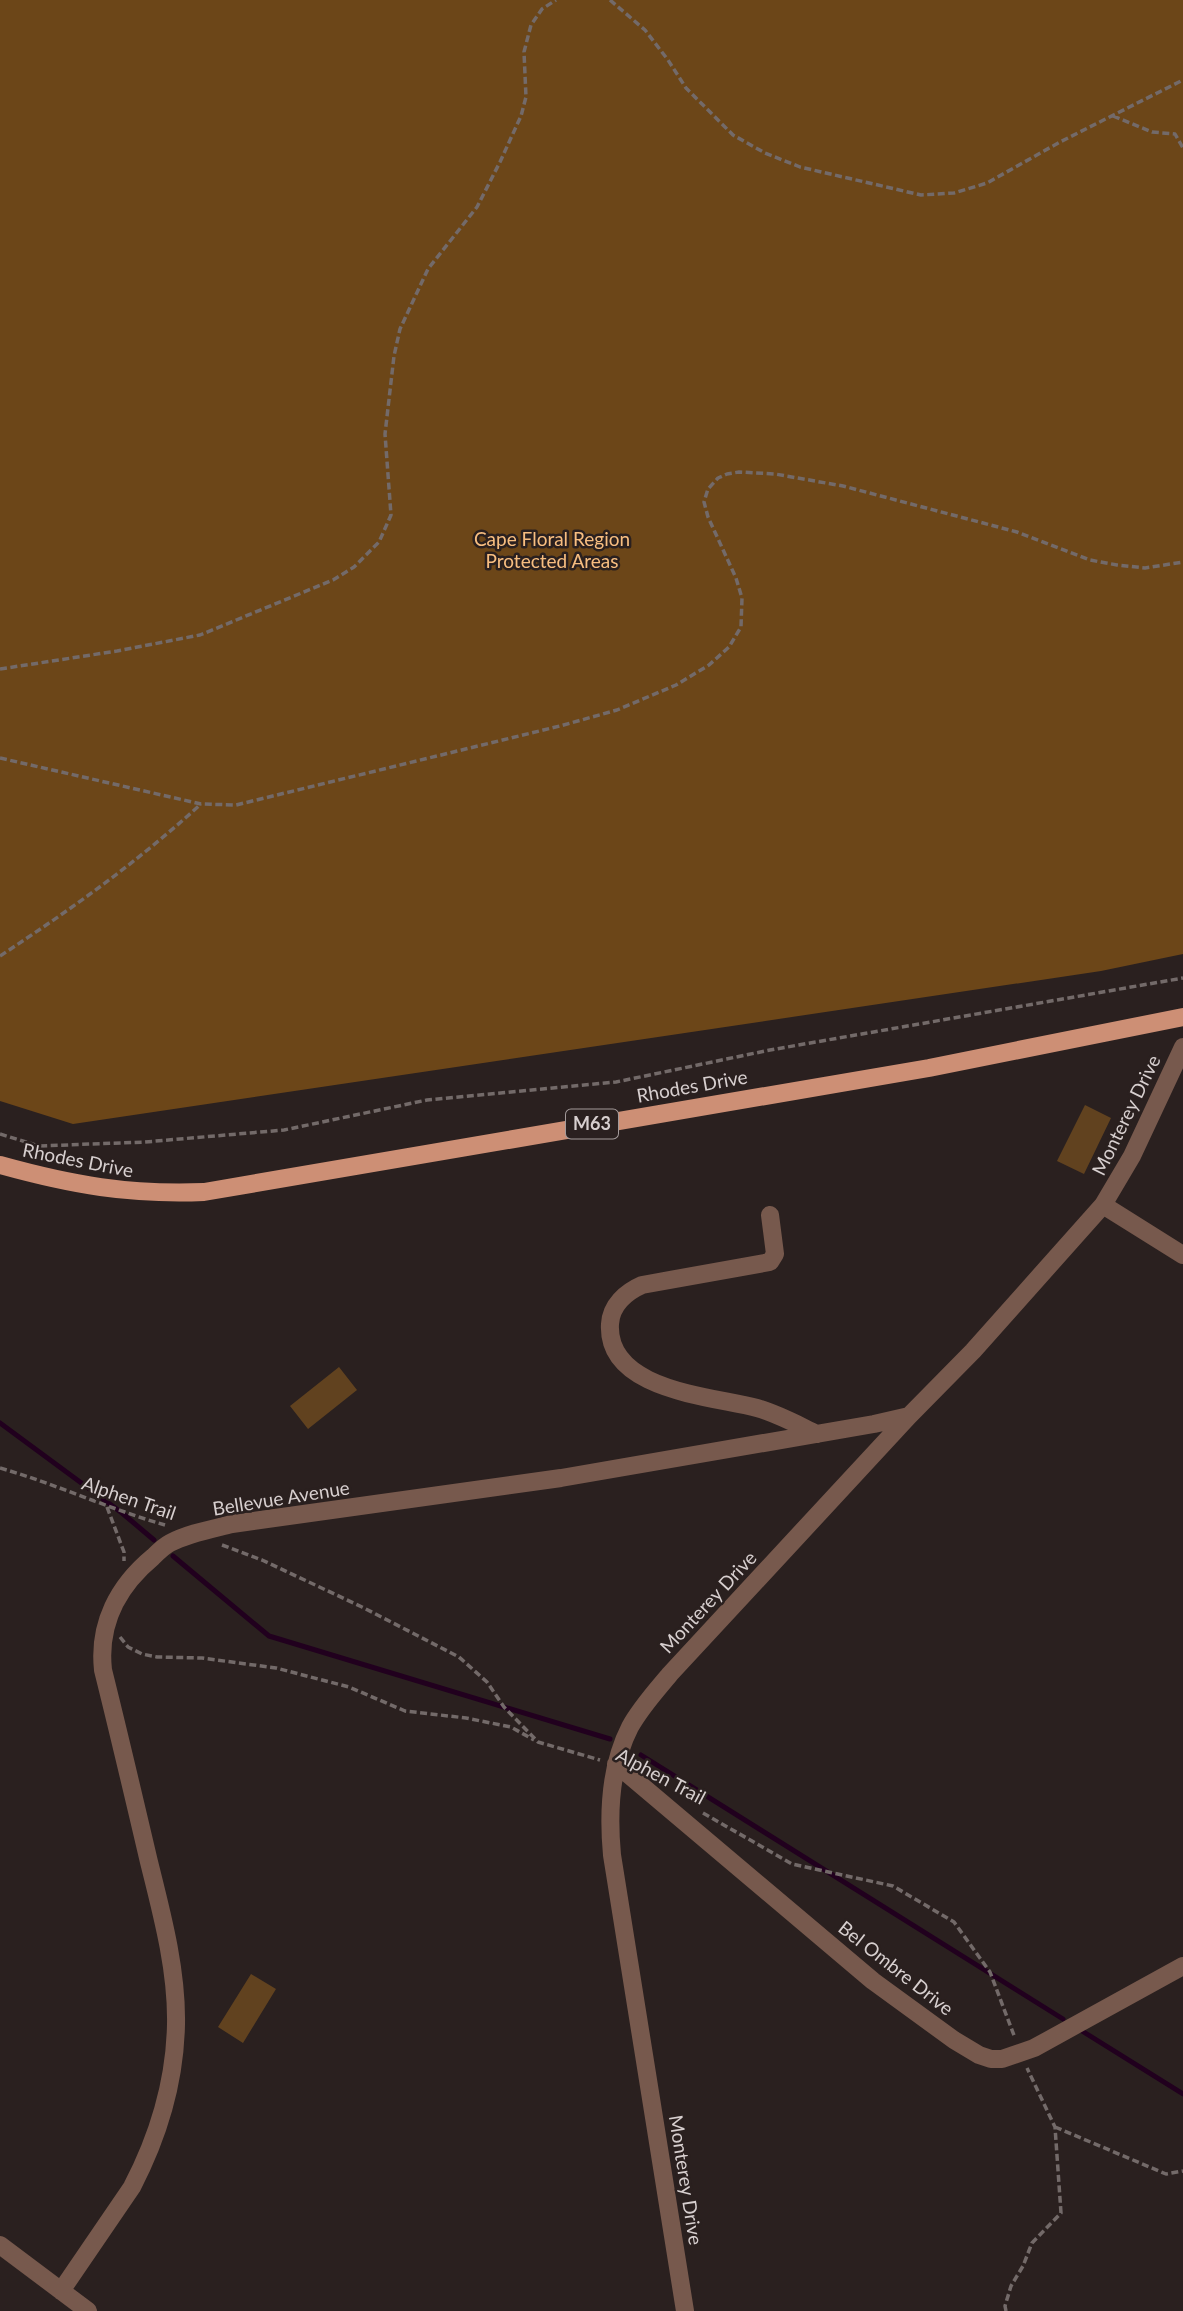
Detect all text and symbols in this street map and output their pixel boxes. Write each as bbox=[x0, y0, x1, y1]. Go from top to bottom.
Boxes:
park label: Cape Floral Region Protected Areas bbox=[474, 527, 630, 572]
street label: Monterey Drive bbox=[1086, 1051, 1165, 1179]
street label: Rhodes Drive bbox=[635, 1064, 749, 1107]
road number: M63 bbox=[566, 1110, 618, 1139]
street label: Rhodes Drive bbox=[21, 1138, 135, 1182]
street label: Alphen Trail bbox=[79, 1471, 179, 1524]
street label: Bellevue Avenue bbox=[211, 1475, 351, 1520]
street label: Monterey Drive bbox=[654, 1546, 761, 1657]
street label: Alphen Trail bbox=[613, 1742, 710, 1809]
street label: Bel Ombre Drive bbox=[834, 1916, 958, 2020]
street label: Monterey Drive bbox=[665, 2113, 708, 2247]

